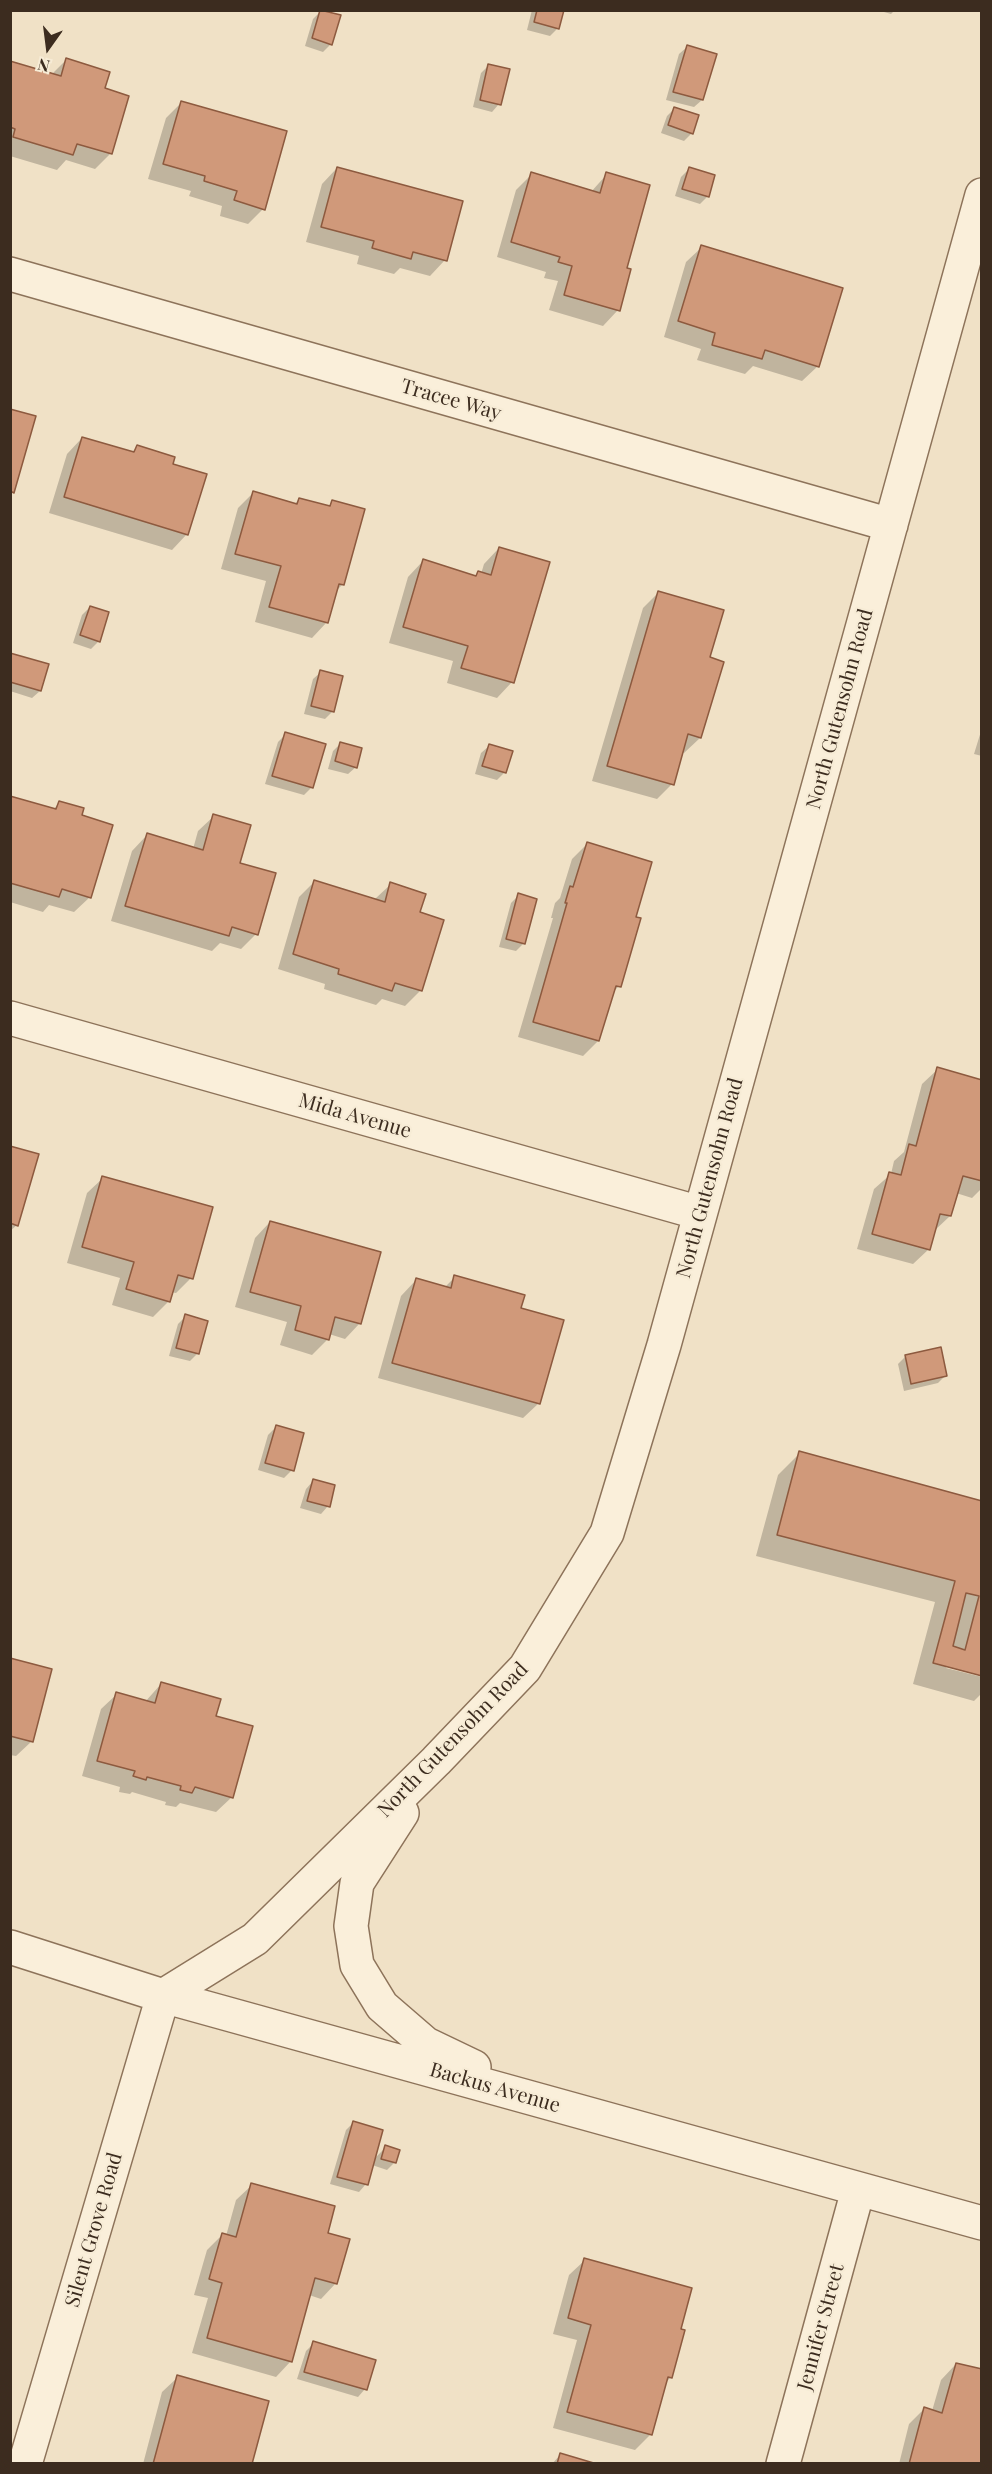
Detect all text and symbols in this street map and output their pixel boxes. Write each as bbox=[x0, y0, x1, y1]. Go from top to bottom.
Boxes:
north arrow bbox=[18, 18, 78, 78]
text: N bbox=[35, 54, 52, 78]
street label: Tracee Way bbox=[398, 374, 504, 426]
street label: North Gutensohn Road bbox=[802, 606, 878, 812]
street label: North Gutensohn Road bbox=[672, 1075, 748, 1281]
street label: Mida Avenue bbox=[296, 1088, 414, 1144]
street label: North Gutensohn Road bbox=[373, 1658, 533, 1822]
street label: Backus Avenue bbox=[427, 2058, 563, 2118]
street label: Silent Grove Road bbox=[60, 2150, 128, 2310]
street label: Jennifer Street bbox=[793, 2261, 849, 2393]

